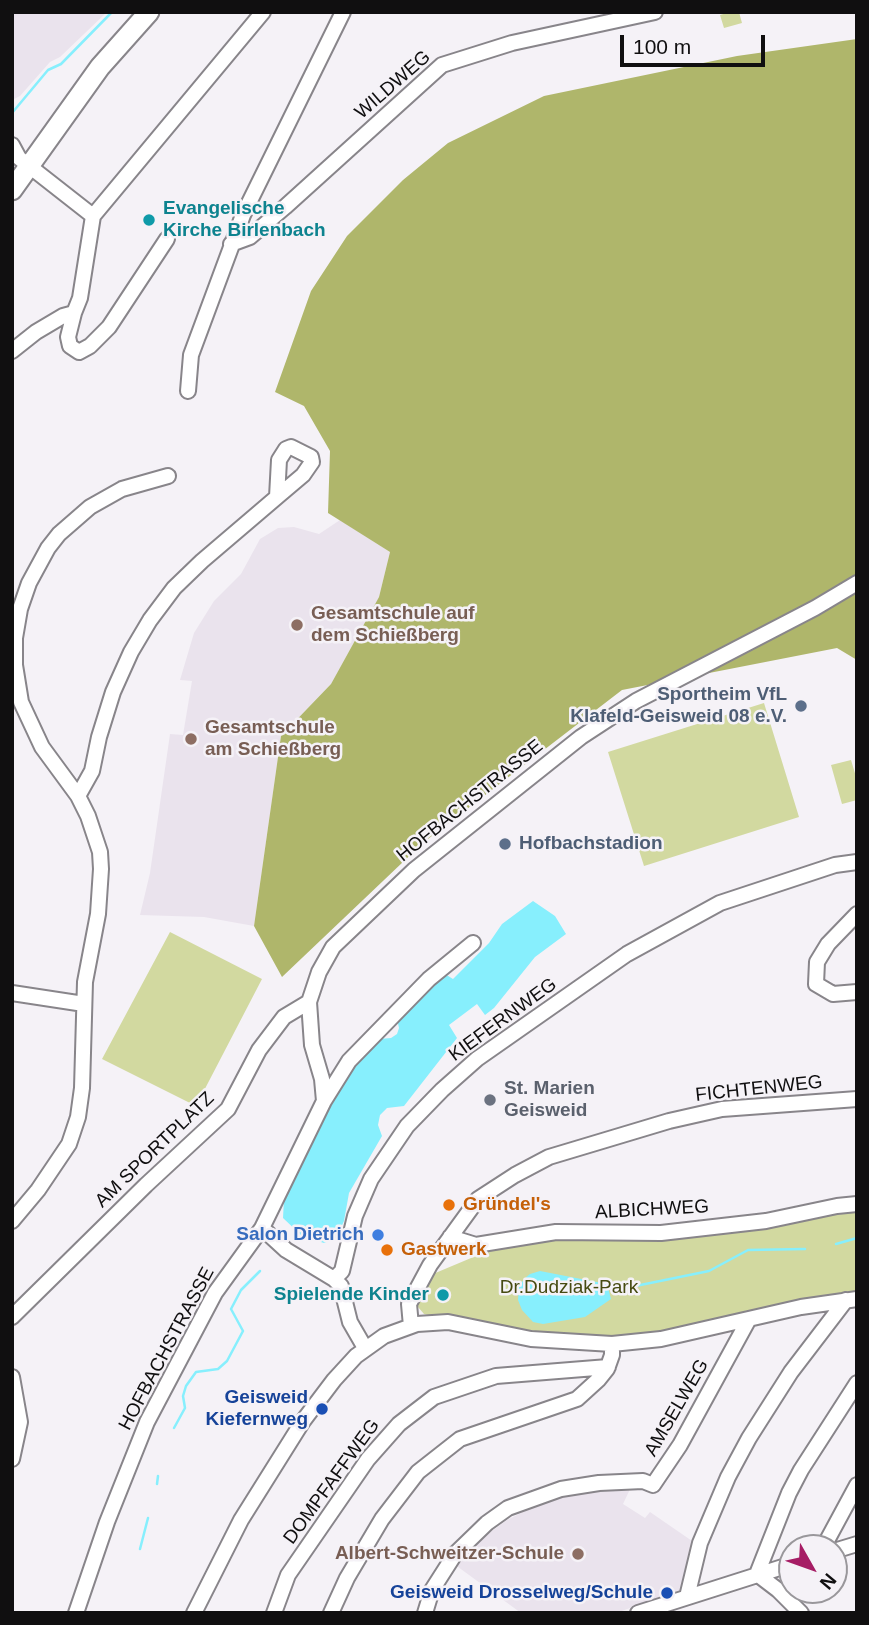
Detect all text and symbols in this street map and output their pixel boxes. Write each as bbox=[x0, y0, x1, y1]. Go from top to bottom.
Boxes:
scale bar bbox=[624, 21, 769, 65]
text: 100 m bbox=[633, 35, 691, 58]
street label: WILDWEG bbox=[350, 46, 436, 124]
place label: Evangelische Kirche Birlenbach bbox=[163, 198, 326, 242]
marker: Evangelische Kirche Birlenbach bbox=[141, 212, 157, 228]
place label: Gesamtschule auf dem Schießberg bbox=[311, 603, 475, 647]
marker: Gesamtschule auf dem Schießberg bbox=[289, 617, 305, 633]
place label: Sportheim VfL Klafeld-Geisweid 08 e.V. bbox=[570, 684, 787, 728]
marker: Sportheim VfL Klafeld-Geisweid 08 e.V. bbox=[793, 698, 809, 714]
place label: Gesamtschule am Schießberg bbox=[205, 717, 341, 761]
marker: Gesamtschule am Schießberg bbox=[183, 731, 199, 747]
street label: HOFBACHSTRASSE bbox=[392, 735, 548, 867]
place label: Hofbachstadion bbox=[519, 833, 663, 855]
marker: Hofbachstadion bbox=[497, 836, 513, 852]
street label: KIEFERNWEG bbox=[445, 973, 561, 1067]
street label: FICHTENWEG bbox=[694, 1071, 824, 1107]
place label: St. Marien Geisweid bbox=[504, 1078, 595, 1122]
street label: AM SPORTPLATZ bbox=[91, 1087, 219, 1213]
marker: St. Marien Geisweid bbox=[482, 1092, 498, 1108]
place label: Gründel's bbox=[463, 1194, 551, 1216]
street label: ALBICHWEG bbox=[594, 1196, 710, 1224]
marker: Gründel's bbox=[441, 1197, 457, 1213]
place label: Salon Dietrich bbox=[236, 1224, 364, 1246]
marker: Salon Dietrich bbox=[370, 1227, 386, 1243]
place label: Gastwerk bbox=[401, 1239, 487, 1261]
marker: Gastwerk bbox=[379, 1242, 395, 1258]
street label: HOFBACHSTRASSE bbox=[114, 1263, 220, 1435]
park label: Dr.Dudziak-Park bbox=[500, 1277, 638, 1299]
place label: Spielende Kinder bbox=[274, 1284, 429, 1306]
marker: Spielende Kinder bbox=[435, 1287, 451, 1303]
street label: AMSELWEG bbox=[640, 1355, 714, 1461]
place label: Geisweid Kiefernweg bbox=[206, 1387, 308, 1431]
marker: Geisweid Kiefernweg bbox=[314, 1401, 330, 1417]
street label: DOMPFAFFWEG bbox=[279, 1415, 385, 1549]
north arrow bbox=[778, 1534, 848, 1604]
place label: Albert-Schweitzer-Schule bbox=[335, 1543, 564, 1565]
marker: Albert-Schweitzer-Schule bbox=[570, 1546, 586, 1562]
text: N bbox=[815, 1570, 840, 1594]
place label: Geisweid Drosselweg/Schule bbox=[390, 1582, 653, 1604]
marker: Geisweid Drosselweg/Schule bbox=[659, 1585, 675, 1601]

